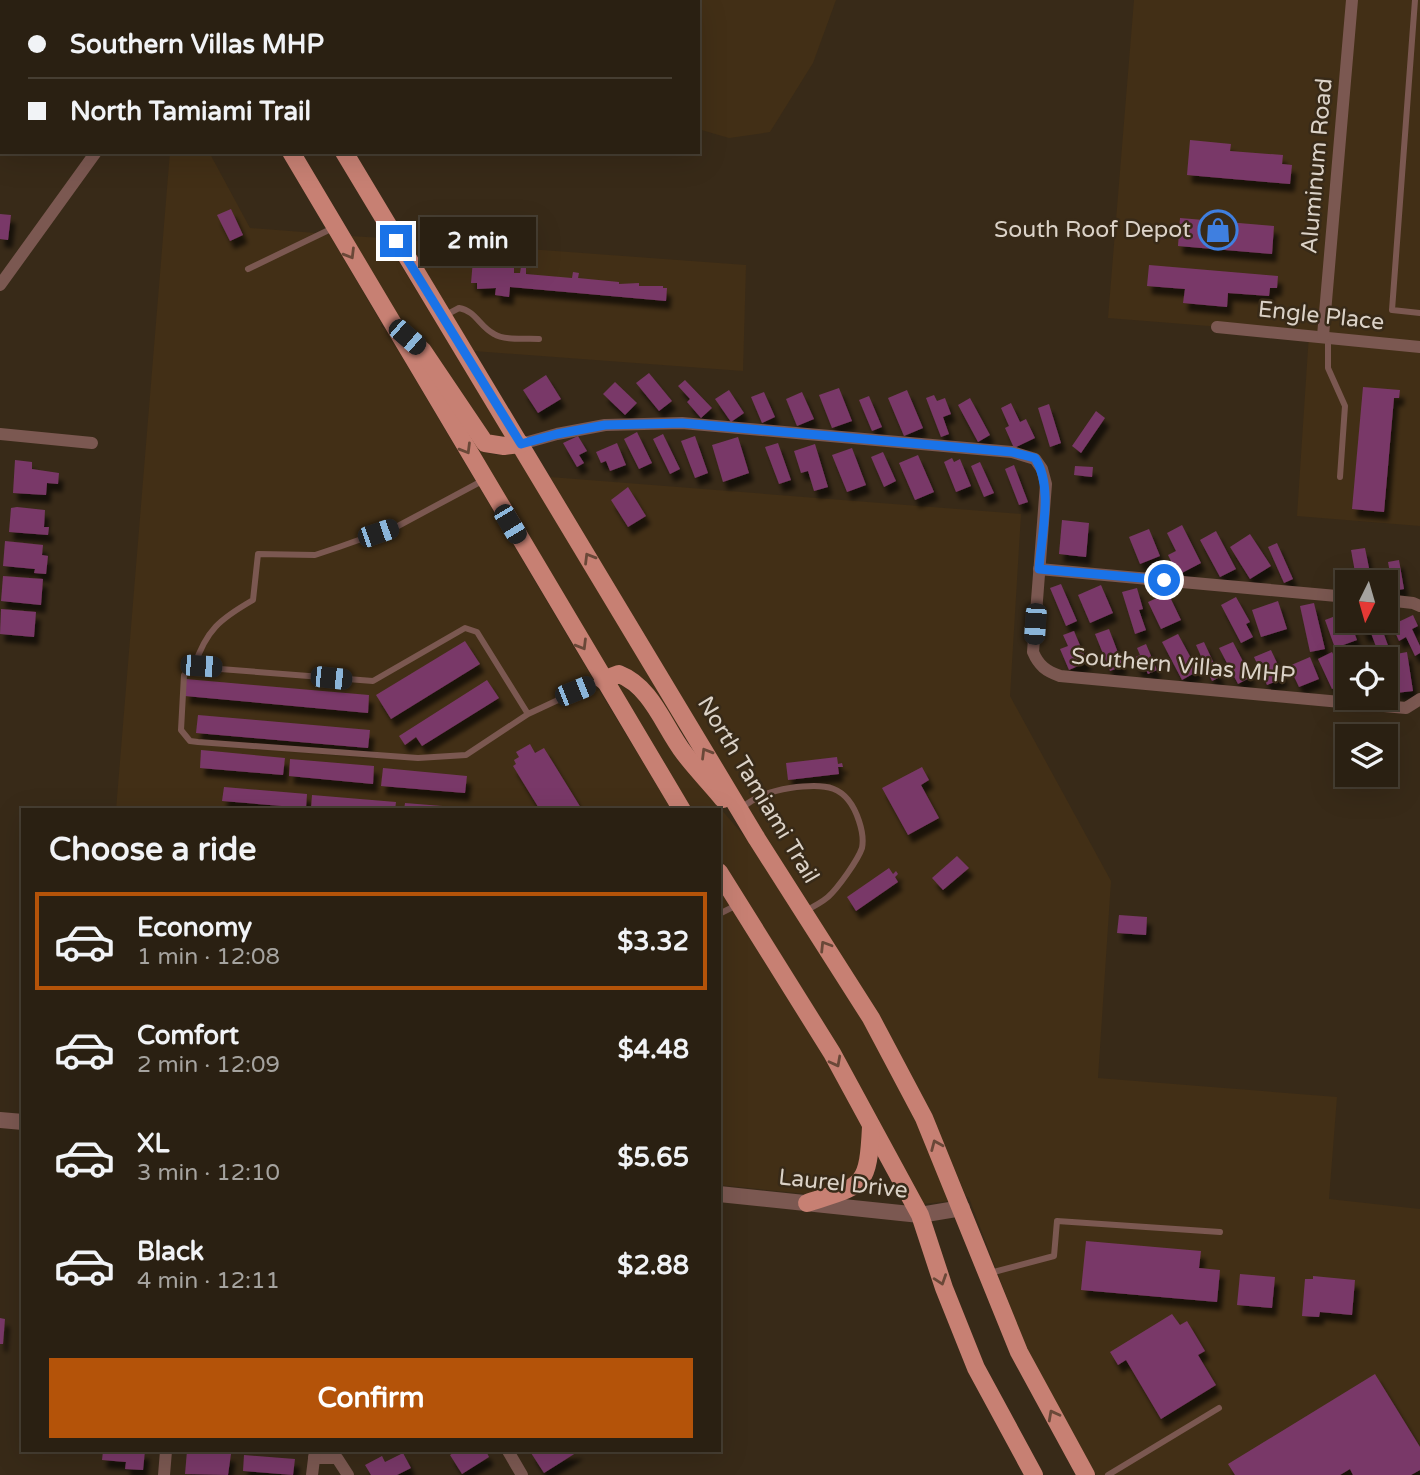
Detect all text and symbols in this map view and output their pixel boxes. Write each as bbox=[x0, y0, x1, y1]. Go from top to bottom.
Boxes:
text: Southern Villas MHP bbox=[70, 29, 324, 60]
street label: Aluminum Road bbox=[1295, 77, 1339, 255]
text: North Tamiami Trail bbox=[70, 96, 311, 127]
shop icon: South Roof Depot bbox=[1197, 209, 1239, 251]
callout: 2 min bbox=[420, 216, 536, 266]
place label: South Roof Depot bbox=[994, 216, 1191, 244]
route end bbox=[380, 225, 412, 257]
text: 2 min bbox=[447, 227, 509, 255]
one-way arrow bbox=[342, 246, 355, 259]
street label: Engle Place bbox=[1256, 295, 1386, 337]
car bbox=[385, 315, 430, 359]
one-way arrow bbox=[458, 442, 471, 455]
car bbox=[491, 501, 530, 547]
car bbox=[355, 516, 402, 550]
one-way arrow bbox=[584, 552, 597, 565]
route start bbox=[1148, 564, 1180, 596]
north arrow bbox=[1335, 570, 1398, 634]
map controls bbox=[1335, 570, 1398, 787]
car bbox=[1024, 602, 1047, 646]
one-way arrow bbox=[574, 638, 587, 651]
street label: Southern Villas MHP bbox=[1070, 642, 1296, 690]
button: locate bbox=[1335, 647, 1398, 710]
car bbox=[180, 654, 223, 678]
car bbox=[310, 665, 353, 691]
car bbox=[552, 673, 599, 709]
street label: North Tamiami Trail bbox=[691, 691, 825, 889]
button: layers bbox=[1335, 724, 1398, 787]
one-way arrow bbox=[701, 747, 714, 760]
text: Choose a ride bbox=[49, 831, 256, 869]
icon: car bbox=[53, 910, 116, 973]
text: Economy bbox=[137, 912, 252, 943]
text: $3.32 bbox=[617, 926, 689, 957]
one-way arrow bbox=[821, 941, 834, 954]
text: 1 min · 12:08 bbox=[137, 943, 280, 971]
icon: car bbox=[53, 1018, 116, 1081]
text: Comfort bbox=[137, 1020, 239, 1051]
text: $4.48 bbox=[618, 1034, 689, 1065]
text: 2 min · 12:09 bbox=[137, 1051, 280, 1079]
one-way arrow bbox=[828, 1055, 841, 1067]
icon: car bbox=[53, 1126, 116, 1189]
text: XL bbox=[137, 1128, 169, 1159]
one-way arrow bbox=[930, 1140, 944, 1152]
text: $5.65 bbox=[617, 1142, 689, 1173]
text: 3 min · 12:10 bbox=[137, 1159, 280, 1187]
street label: Laurel Drive bbox=[777, 1163, 909, 1205]
icon: car bbox=[53, 1234, 116, 1297]
text: Black bbox=[137, 1236, 204, 1267]
text: $2.88 bbox=[617, 1250, 689, 1281]
text: 4 min · 12:11 bbox=[137, 1267, 280, 1295]
one-way arrow bbox=[933, 1273, 947, 1286]
button: Confirm bbox=[49, 1358, 693, 1438]
one-way arrow bbox=[1048, 1410, 1061, 1423]

